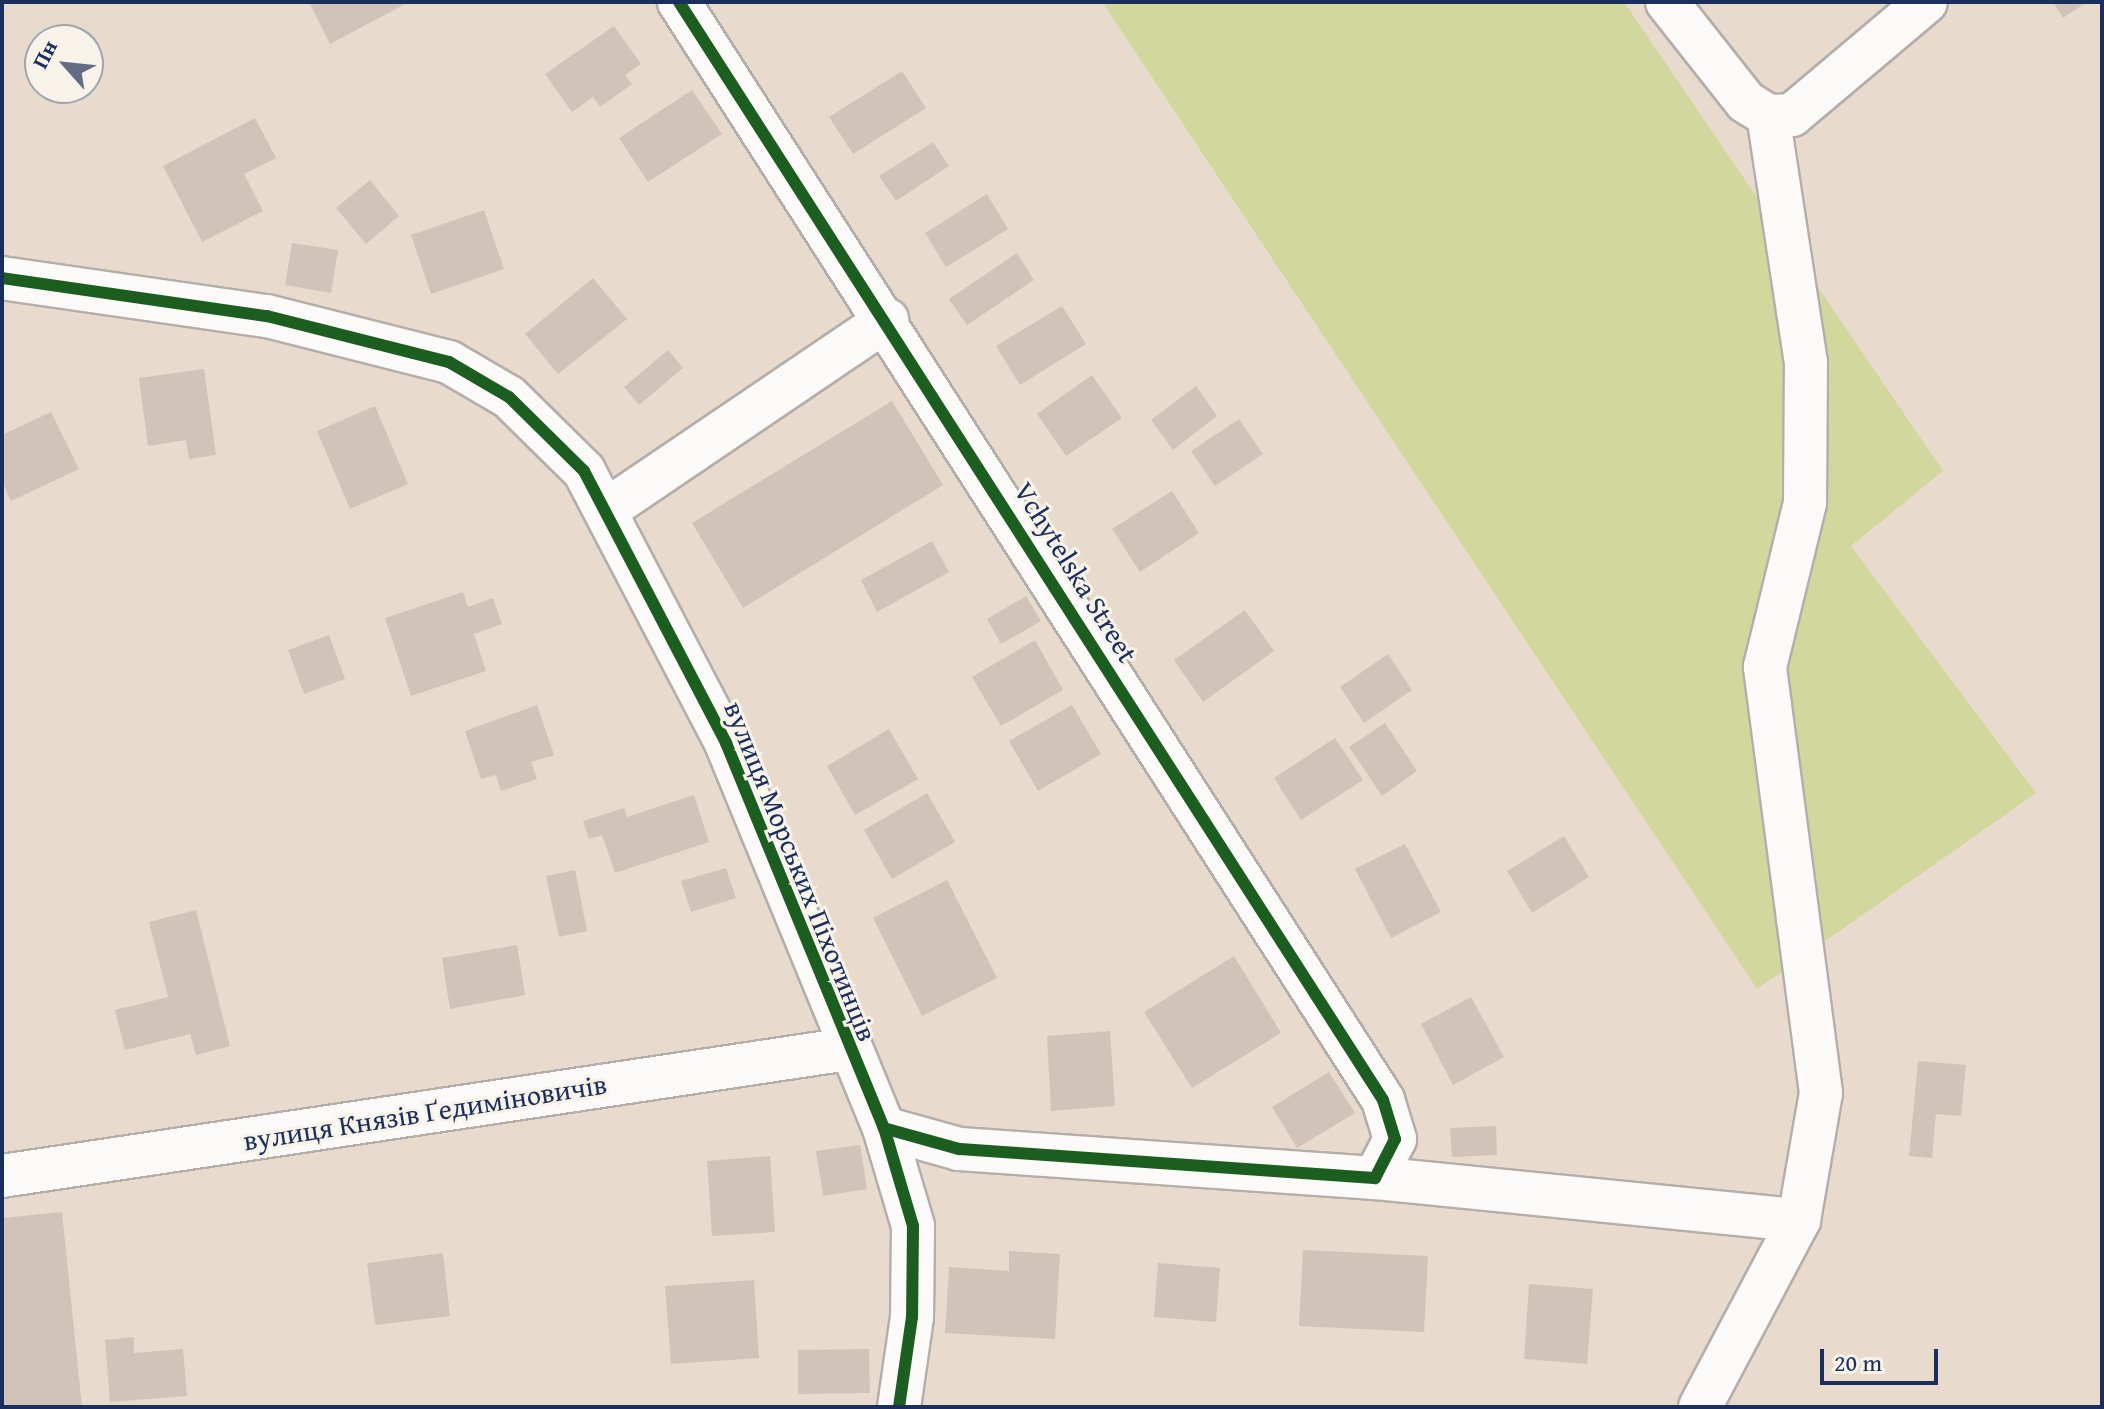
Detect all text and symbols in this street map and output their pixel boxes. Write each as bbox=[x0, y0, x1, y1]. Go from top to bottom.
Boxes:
north arrow bbox=[24, 24, 104, 104]
text: Пн bbox=[24, 34, 65, 74]
street label: Vchytelska Street bbox=[1007, 476, 1145, 668]
street label: вулиця Морських Піхотинців bbox=[717, 696, 885, 1046]
street label: вулиця Князів Ґедиміновичів bbox=[241, 1067, 609, 1157]
scale bar bbox=[1824, 1333, 1942, 1383]
text: 20 m bbox=[1834, 1345, 1882, 1380]

